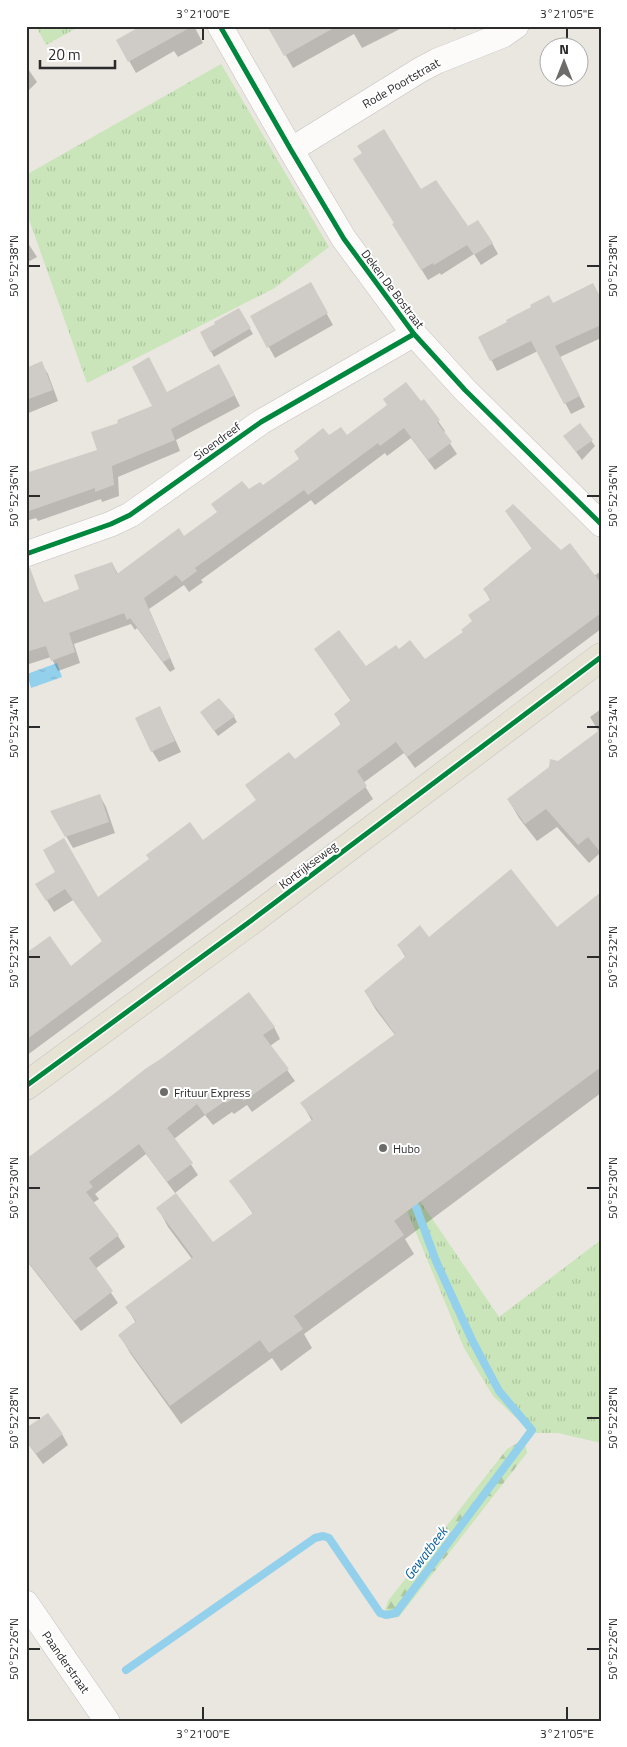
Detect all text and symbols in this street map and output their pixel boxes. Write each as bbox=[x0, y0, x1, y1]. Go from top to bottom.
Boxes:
text: 3°21'00"E bbox=[176, 4, 230, 23]
text: 3°21'05"E bbox=[540, 4, 594, 23]
scale bar bbox=[40, 38, 115, 70]
north arrow bbox=[540, 38, 590, 88]
text: N bbox=[559, 38, 569, 59]
text: 20 m bbox=[48, 43, 81, 66]
street label: Rode Poortstraat bbox=[359, 53, 444, 113]
text: 50°52'38"N bbox=[4, 235, 23, 297]
text: 50°52'38"N bbox=[603, 235, 622, 297]
street label: Deken De Bostraat bbox=[357, 245, 430, 333]
street label: Sioendreef bbox=[189, 417, 245, 465]
text: 50°52'36"N bbox=[4, 465, 23, 527]
text: 50°52'36"N bbox=[603, 465, 622, 527]
text: 50°52'34"N bbox=[4, 696, 23, 758]
text: 50°52'34"N bbox=[603, 696, 622, 758]
street label: Kortrijkseweg bbox=[275, 837, 341, 893]
text: 50°52'32"N bbox=[4, 926, 23, 988]
text: 50°52'32"N bbox=[603, 926, 622, 988]
place label: Frituur Express bbox=[174, 1083, 251, 1102]
marker: Frituur Express bbox=[158, 1086, 170, 1098]
place label: Hubo bbox=[393, 1139, 420, 1158]
marker: Hubo bbox=[377, 1142, 389, 1154]
text: 50°52'30"N bbox=[4, 1157, 23, 1219]
text: 50°52'30"N bbox=[603, 1157, 622, 1219]
text: 50°52'28"N bbox=[4, 1387, 23, 1449]
text: 50°52'28"N bbox=[603, 1387, 622, 1449]
water label: Gewatbeek bbox=[398, 1520, 453, 1584]
text: 50°52'26"N bbox=[4, 1618, 23, 1680]
text: 50°52'26"N bbox=[603, 1618, 622, 1680]
street label: Paanderstraat bbox=[37, 1627, 95, 1698]
text: 3°21'00"E bbox=[176, 1724, 230, 1743]
text: 3°21'05"E bbox=[540, 1724, 594, 1743]

